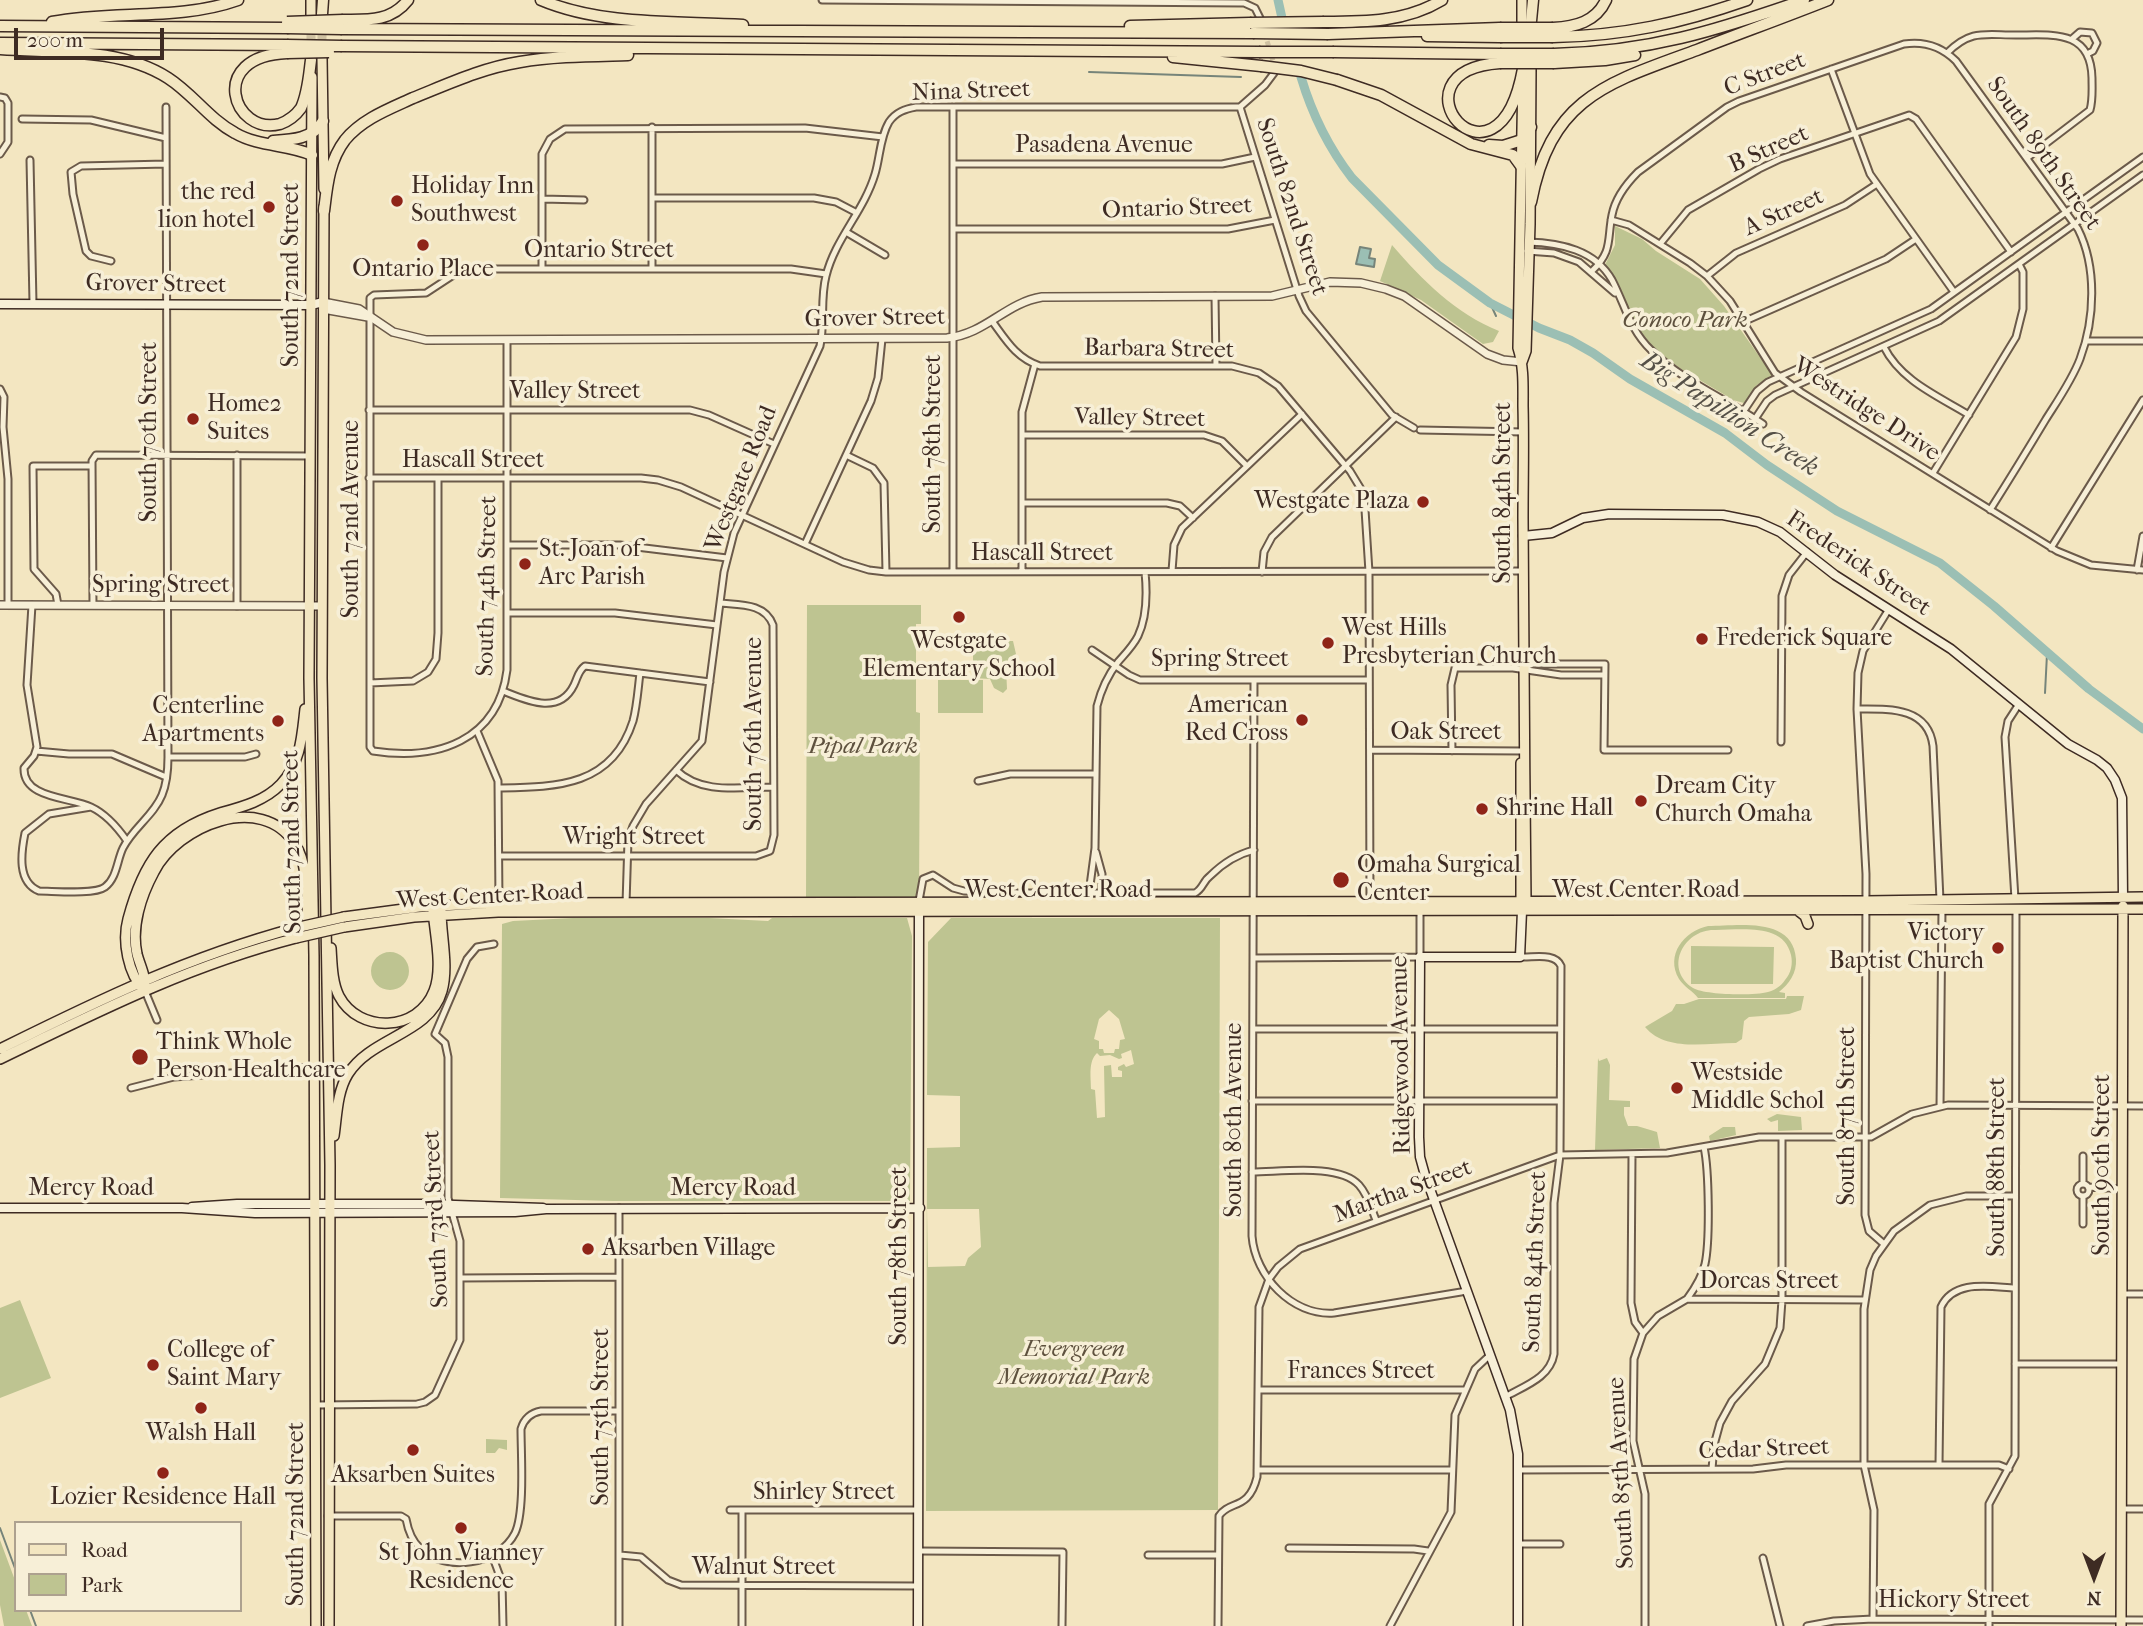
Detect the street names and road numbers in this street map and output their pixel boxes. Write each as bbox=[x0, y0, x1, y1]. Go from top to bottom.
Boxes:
street label: C Street bbox=[1720, 46, 1810, 104]
street label: South 89th Street bbox=[1980, 72, 2106, 236]
street label: Nina Street bbox=[911, 76, 1031, 108]
street label: South 82nd Street bbox=[1249, 115, 1333, 299]
street label: B Street bbox=[1725, 120, 1813, 180]
street label: Pasadena Avenue bbox=[1015, 132, 1193, 160]
street label: South 72nd Street bbox=[278, 183, 306, 367]
street label: A Street bbox=[1740, 183, 1828, 243]
street label: Ontario Street bbox=[1101, 192, 1253, 226]
street label: Ontario Street bbox=[524, 237, 674, 265]
street label: Grover Street bbox=[85, 269, 227, 301]
street label: Grover Street bbox=[804, 303, 946, 335]
street label: Barbara Street bbox=[1084, 334, 1234, 366]
street label: South 70th Street bbox=[136, 342, 164, 522]
street label: Westridge Drive bbox=[1787, 352, 1945, 468]
street label: South 78th Street bbox=[920, 354, 948, 534]
street label: Valley Street bbox=[509, 378, 641, 406]
street label: Westgate Road bbox=[700, 402, 784, 556]
street label: South 84th Street bbox=[1490, 402, 1518, 584]
street label: Valley Street bbox=[1074, 403, 1206, 435]
street label: South 72nd Avenue bbox=[338, 420, 366, 618]
street label: Hascall Street bbox=[402, 447, 544, 475]
street label: South 74th Street bbox=[472, 495, 504, 677]
street label: Frederick Street bbox=[1780, 505, 1936, 623]
street label: Hascall Street bbox=[971, 540, 1113, 568]
street label: Spring Street bbox=[92, 572, 230, 600]
street label: South 76th Avenue bbox=[741, 637, 769, 831]
street label: Spring Street bbox=[1151, 646, 1289, 674]
street label: Oak Street bbox=[1391, 719, 1501, 747]
street label: South 72nd Street bbox=[277, 750, 309, 934]
street label: Wright Street bbox=[563, 824, 705, 852]
street label: West Center Road bbox=[964, 877, 1152, 905]
street label: West Center Road bbox=[1552, 877, 1740, 905]
street label: West Center Road bbox=[396, 878, 584, 916]
street label: Ridgewood Avenue bbox=[1386, 955, 1418, 1155]
street label: South 80th Avenue bbox=[1221, 1023, 1249, 1217]
street label: South 87th Street bbox=[1834, 1026, 1862, 1206]
street label: South 90th Street bbox=[2089, 1074, 2117, 1256]
street label: South 88th Street bbox=[1984, 1077, 2012, 1257]
street label: South 73rd Street bbox=[418, 1129, 456, 1309]
street label: Martha Street bbox=[1330, 1154, 1476, 1230]
street label: South 78th Street bbox=[886, 1166, 914, 1346]
street label: South 84th Street bbox=[1518, 1171, 1554, 1353]
street label: Mercy Road bbox=[28, 1175, 154, 1203]
street label: Mercy Road bbox=[670, 1175, 796, 1203]
street label: Dorcas Street bbox=[1699, 1268, 1839, 1296]
street label: South 75th Street bbox=[588, 1328, 616, 1506]
street label: Frances Street bbox=[1287, 1358, 1435, 1386]
street label: South 85th Avenue bbox=[1603, 1376, 1641, 1570]
street label: South 72nd Street bbox=[283, 1422, 311, 1606]
street label: Cedar Street bbox=[1698, 1433, 1830, 1467]
street label: Shirley Street bbox=[753, 1479, 895, 1507]
street label: Walnut Street bbox=[692, 1554, 836, 1582]
street label: Hickory Street bbox=[1878, 1587, 2030, 1615]

